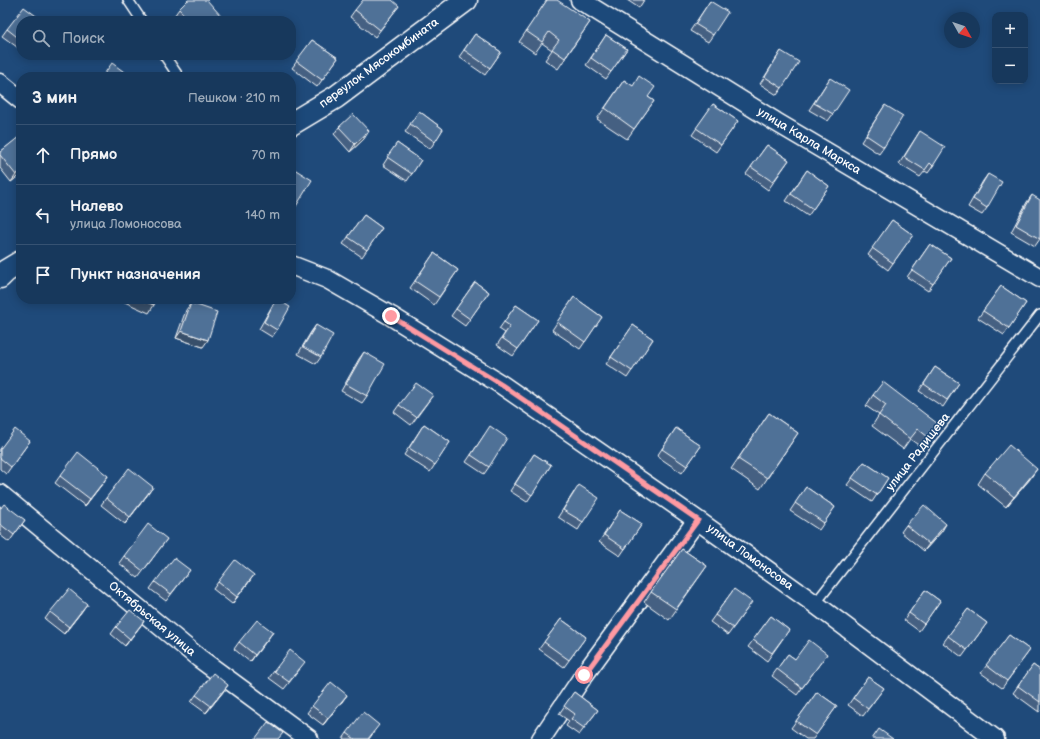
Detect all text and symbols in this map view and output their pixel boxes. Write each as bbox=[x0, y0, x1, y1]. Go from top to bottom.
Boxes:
north arrow bbox=[944, 12, 980, 48]
map controls bbox=[992, 12, 1028, 84]
button: + bbox=[992, 12, 1028, 48]
street label: переулок Мясокомбината bbox=[316, 15, 442, 111]
search box bbox=[16, 16, 296, 60]
icon: search bbox=[30, 27, 52, 49]
text: Поиск bbox=[62, 29, 105, 48]
button: − bbox=[992, 48, 1028, 84]
text: 3 мин bbox=[32, 88, 77, 108]
text: Пешком · 210 m bbox=[188, 90, 280, 106]
street label: улица Карла Маркса bbox=[755, 104, 863, 178]
icon: ahead bbox=[32, 144, 54, 166]
text: Прямо bbox=[70, 145, 117, 164]
text: 70 m bbox=[252, 147, 280, 163]
text: Налево bbox=[70, 197, 123, 216]
icon: left bbox=[32, 204, 54, 226]
text: 140 m bbox=[245, 207, 280, 223]
text: улица Ломоносова bbox=[70, 216, 182, 232]
icon: arrive bbox=[32, 264, 54, 286]
text: Пункт назначения bbox=[70, 265, 201, 284]
route end bbox=[382, 307, 400, 325]
street label: улица Радищева bbox=[883, 410, 953, 494]
street label: улица Ломоносова bbox=[704, 521, 796, 593]
street label: Октябрьская улица bbox=[106, 578, 198, 660]
route start bbox=[575, 666, 593, 684]

